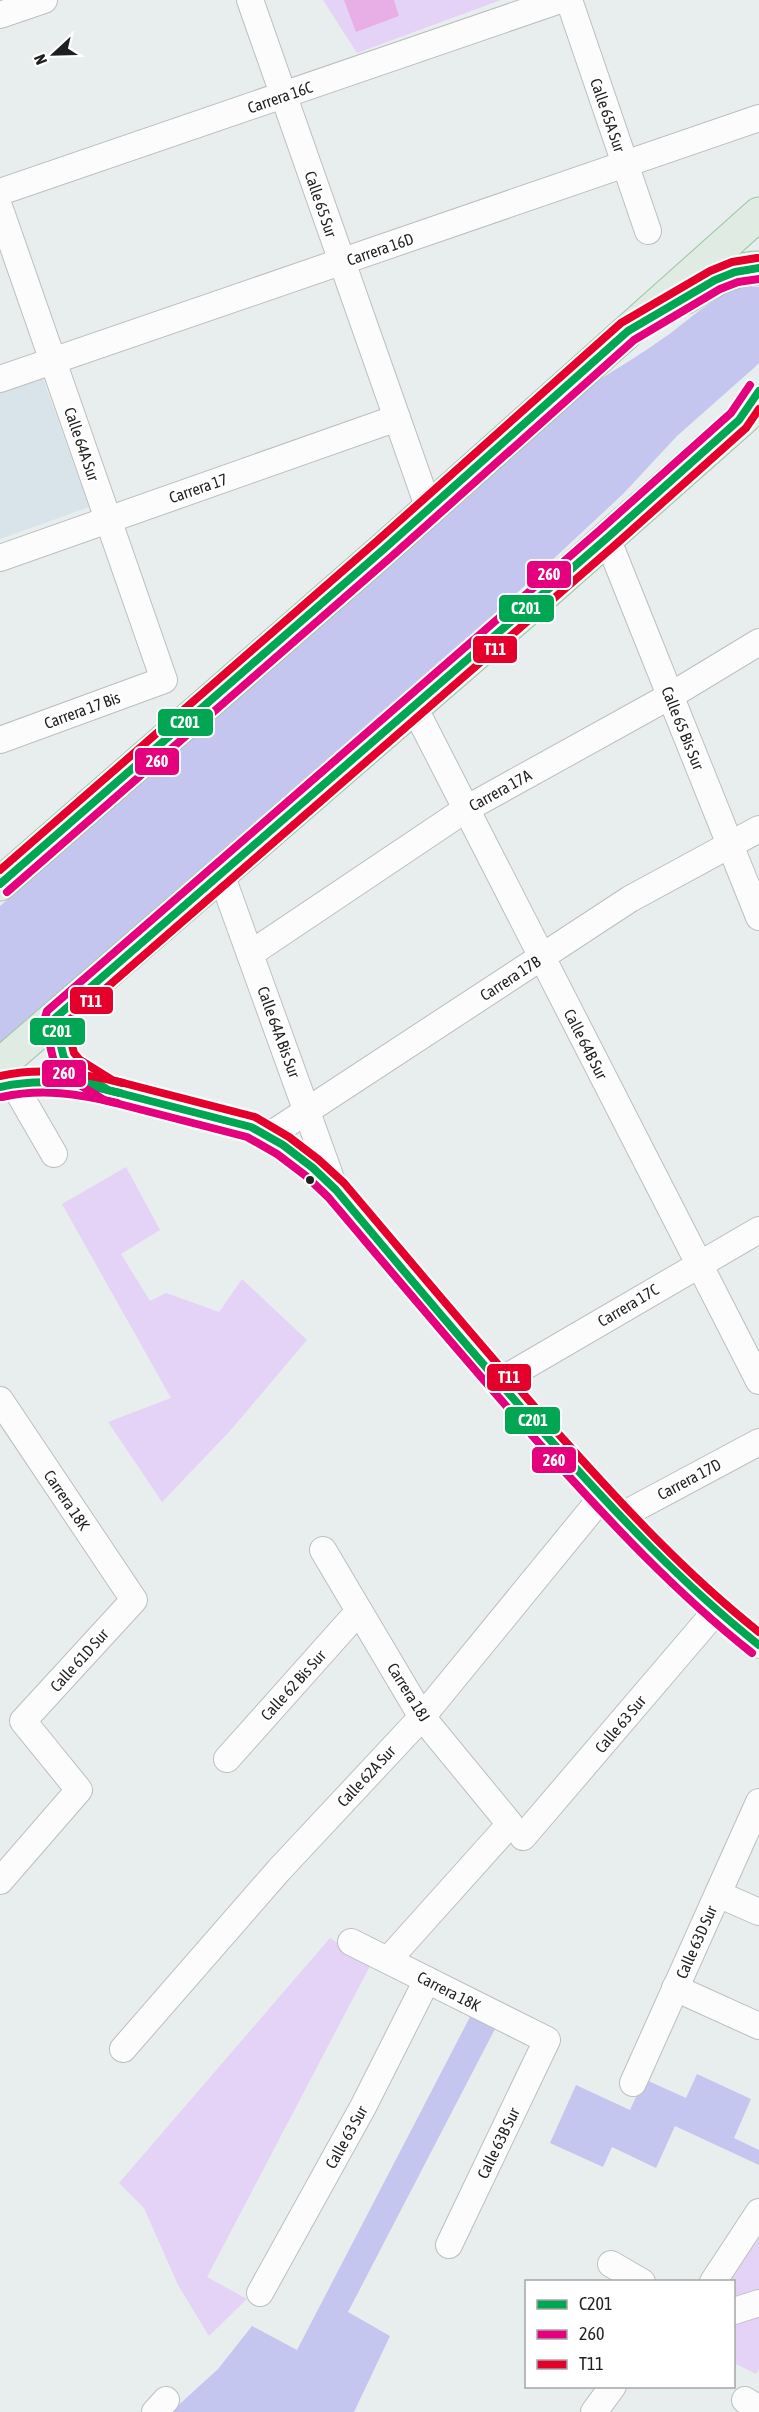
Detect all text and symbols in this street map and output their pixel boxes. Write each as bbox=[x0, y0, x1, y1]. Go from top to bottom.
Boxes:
north arrow bbox=[24, 24, 84, 84]
text: N bbox=[30, 52, 50, 67]
street label: Calle 65A Sur bbox=[587, 76, 629, 154]
street label: Carrera 16C bbox=[245, 77, 315, 117]
street label: Calle 65 Sur bbox=[301, 169, 341, 240]
street label: Carrera 16D bbox=[344, 229, 416, 269]
street label: Calle 64A Sur bbox=[61, 405, 103, 483]
street label: Carrera 17 bbox=[167, 470, 229, 506]
line badge: 260 bbox=[526, 560, 572, 589]
text: 260 bbox=[538, 565, 561, 583]
line badge: C201 bbox=[498, 594, 555, 623]
text: C201 bbox=[511, 599, 541, 617]
line badge: T11 bbox=[472, 635, 518, 664]
text: T11 bbox=[484, 640, 507, 658]
street label: Calle 65 Bis Sur bbox=[658, 684, 708, 772]
street label: Carrera 17 Bis bbox=[42, 688, 123, 732]
line badge: C201 bbox=[157, 708, 214, 737]
text: C201 bbox=[170, 713, 200, 731]
line badge: 260 bbox=[134, 747, 180, 776]
text: 260 bbox=[146, 752, 169, 770]
street label: Carrera 17A bbox=[466, 766, 534, 814]
street label: Carrera 17B bbox=[477, 952, 544, 1004]
street label: Calle 64A Bis Sur bbox=[254, 984, 304, 1080]
line badge: T11 bbox=[69, 986, 114, 1015]
text: T11 bbox=[80, 992, 103, 1010]
street label: Calle 64B Sur bbox=[561, 1006, 611, 1082]
line badge: C201 bbox=[29, 1017, 86, 1046]
text: C201 bbox=[42, 1022, 72, 1040]
line badge: 260 bbox=[41, 1059, 87, 1088]
text: 260 bbox=[53, 1064, 76, 1082]
unlabelled marker bbox=[304, 1174, 316, 1186]
street label: Carrera 17C bbox=[594, 1280, 662, 1330]
line badge: T11 bbox=[486, 1363, 532, 1392]
text: T11 bbox=[498, 1368, 521, 1386]
line badge: C201 bbox=[504, 1406, 561, 1435]
text: C201 bbox=[518, 1411, 548, 1429]
line badge: 260 bbox=[531, 1446, 577, 1474]
text: 260 bbox=[543, 1451, 566, 1469]
street label: Carrera 17D bbox=[654, 1455, 724, 1503]
street label: Carrera 18K bbox=[40, 1467, 94, 1533]
street label: Calle 61D Sur bbox=[46, 1625, 112, 1695]
street label: Calle 62 Bis Sur bbox=[257, 1646, 329, 1724]
street label: Carrera 18J bbox=[384, 1659, 434, 1725]
street label: Calle 63 Sur bbox=[591, 1692, 649, 1756]
street label: Calle 62A Sur bbox=[333, 1742, 399, 1810]
street label: Calle 63D Sur bbox=[672, 1903, 720, 1981]
street label: Carrera 18K bbox=[415, 1967, 484, 2015]
street label: Calle 63 Sur bbox=[321, 2102, 371, 2171]
street label: Calle 63B Sur bbox=[473, 2104, 523, 2181]
legend bbox=[525, 2280, 735, 2388]
text: C201 bbox=[579, 2293, 612, 2314]
text: 260 bbox=[579, 2323, 604, 2344]
text: T11 bbox=[579, 2353, 604, 2374]

